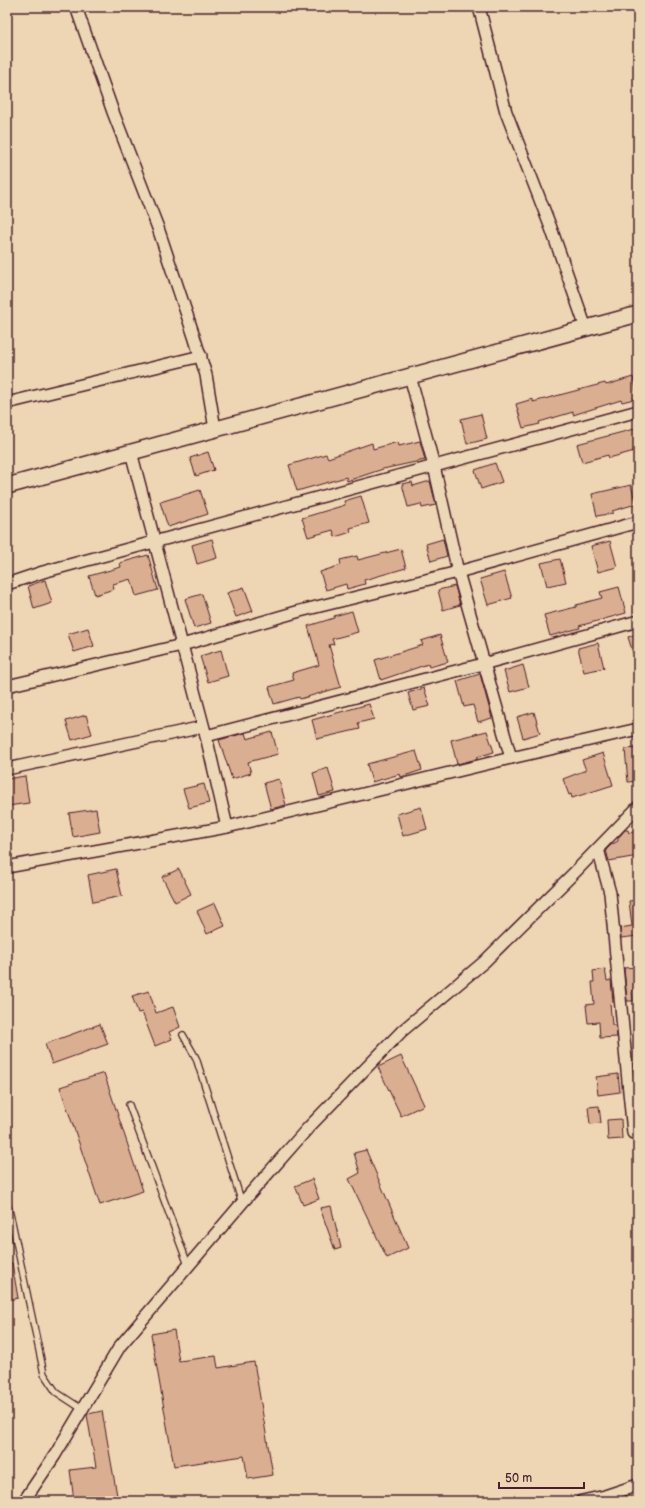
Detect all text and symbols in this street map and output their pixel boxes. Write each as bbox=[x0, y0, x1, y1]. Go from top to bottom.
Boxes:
scale bar bbox=[499, 1464, 584, 1490]
text: 50 m bbox=[505, 1471, 532, 1486]

